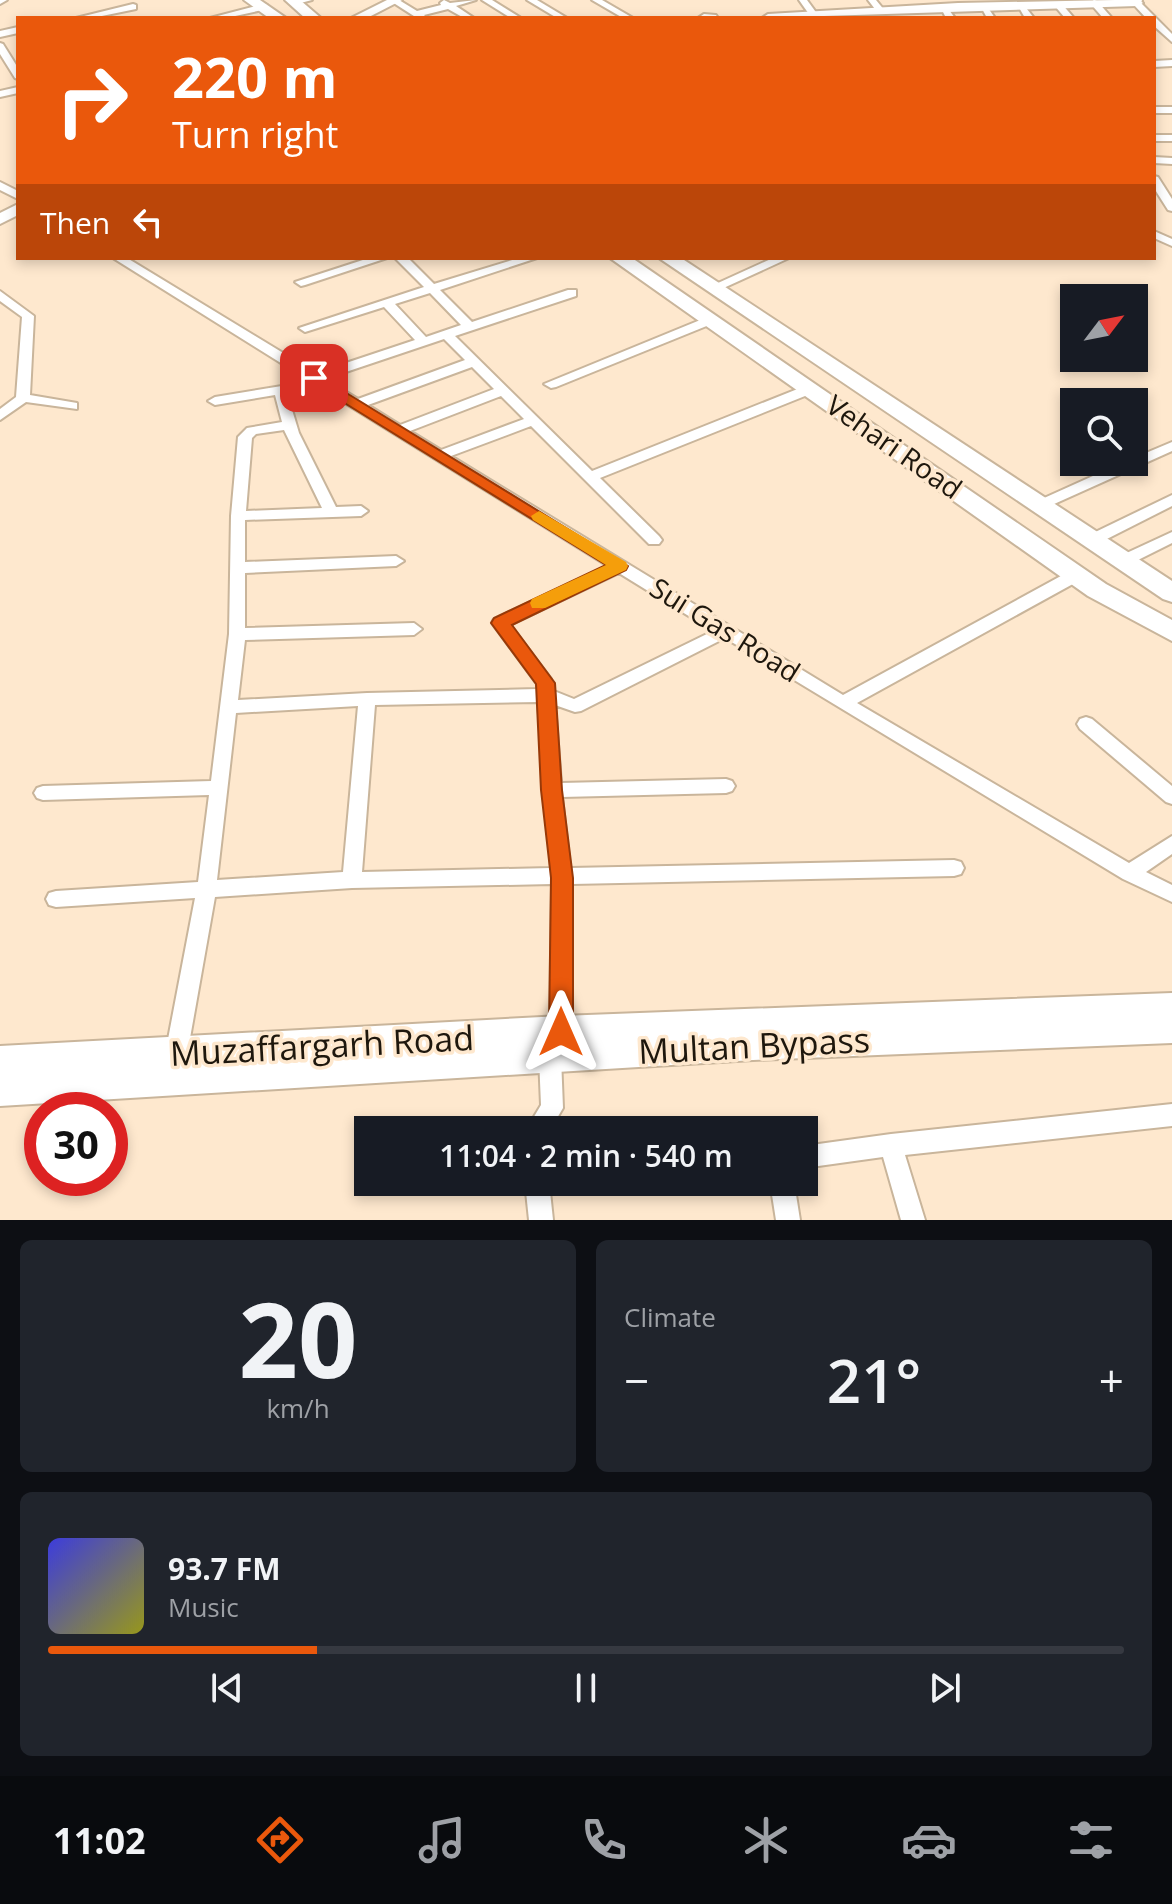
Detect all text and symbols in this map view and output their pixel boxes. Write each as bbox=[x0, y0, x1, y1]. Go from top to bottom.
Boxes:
text: 220 m bbox=[172, 38, 338, 114]
icon: right bbox=[40, 48, 144, 152]
text: Turn right bbox=[172, 110, 338, 159]
icon: left bbox=[126, 200, 170, 244]
text: Then bbox=[40, 202, 110, 243]
north arrow bbox=[1060, 284, 1148, 372]
map controls bbox=[1060, 284, 1148, 476]
pin bbox=[280, 344, 348, 412]
icon: arrive bbox=[292, 356, 336, 400]
street label: Vehari Road bbox=[819, 385, 970, 507]
button: search bbox=[1060, 388, 1148, 476]
street label: Sui Gas Road bbox=[643, 568, 808, 690]
position arrow bbox=[519, 990, 603, 1074]
street label: Muzaffargarh Road bbox=[169, 1014, 475, 1076]
street label: Multan Bypass bbox=[637, 1016, 871, 1074]
speed limit sign: 30 bbox=[24, 1092, 128, 1196]
text: 11:04 · 2 min · 540 m bbox=[439, 1135, 733, 1176]
text: 20 bbox=[239, 1267, 357, 1408]
text: Climate bbox=[624, 1299, 716, 1335]
text: 21° bbox=[827, 1339, 921, 1421]
text: − bbox=[624, 1350, 649, 1410]
text: + bbox=[1099, 1350, 1124, 1410]
text: km/h bbox=[266, 1390, 330, 1426]
text: 93.7 FM bbox=[168, 1548, 281, 1589]
text: Music bbox=[168, 1589, 239, 1625]
icon: previous bbox=[205, 1666, 249, 1710]
icon: pause bbox=[564, 1666, 608, 1710]
icon: next bbox=[923, 1666, 967, 1710]
icon: directions bbox=[252, 1812, 308, 1868]
icon: music bbox=[414, 1812, 470, 1868]
icon: phone bbox=[576, 1812, 632, 1868]
icon: climate bbox=[738, 1812, 794, 1868]
icon: car bbox=[901, 1812, 957, 1868]
icon: filters bbox=[1063, 1812, 1119, 1868]
text: 11:02 bbox=[53, 1816, 146, 1865]

